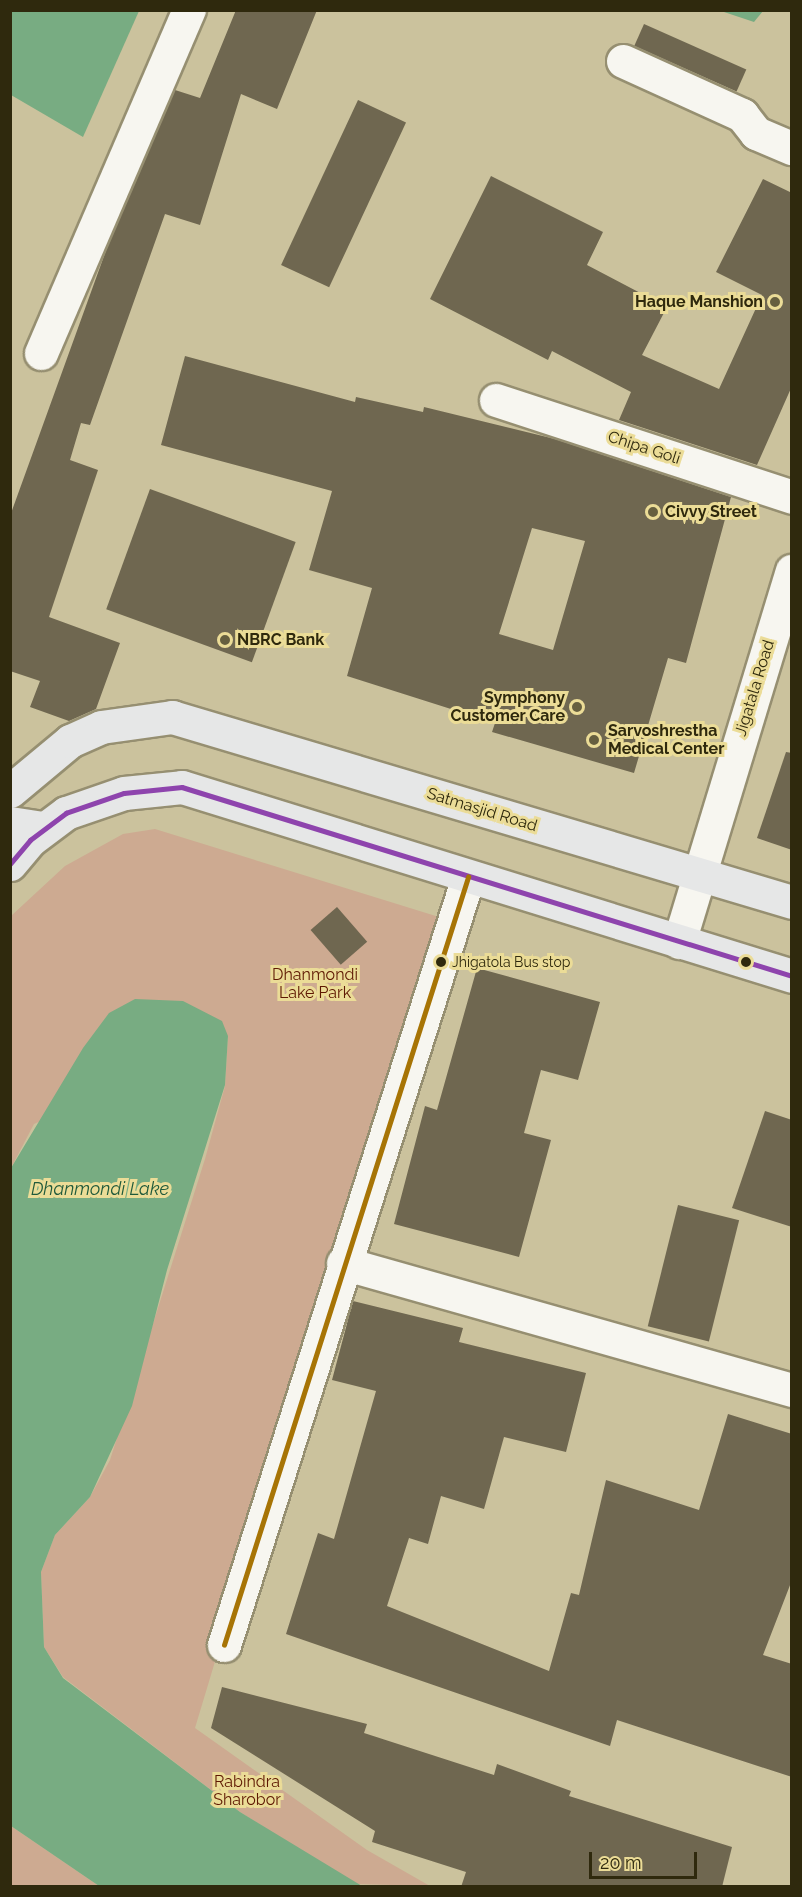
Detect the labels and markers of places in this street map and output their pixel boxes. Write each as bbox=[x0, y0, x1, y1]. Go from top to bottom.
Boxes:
place label: Haque Manshion bbox=[635, 292, 763, 312]
marker: Haque Manshion bbox=[768, 295, 782, 309]
place label: Civvy Street bbox=[665, 502, 757, 522]
marker: Civvy Street bbox=[646, 505, 660, 519]
place label: NBRC Bank bbox=[237, 630, 324, 650]
marker: NBRC Bank bbox=[218, 633, 232, 647]
place label: Symphony Customer Care bbox=[450, 688, 565, 726]
marker: Symphony Customer Care bbox=[570, 700, 584, 714]
place label: Sarvoshrestha Medical Center bbox=[608, 721, 725, 759]
marker: Sarvoshrestha Medical Center bbox=[585, 731, 603, 749]
place label: Jhigatola Bus stop bbox=[452, 954, 570, 970]
marker: Jhigatola Bus stop bbox=[435, 956, 447, 968]
unlabelled marker bbox=[740, 956, 752, 968]

